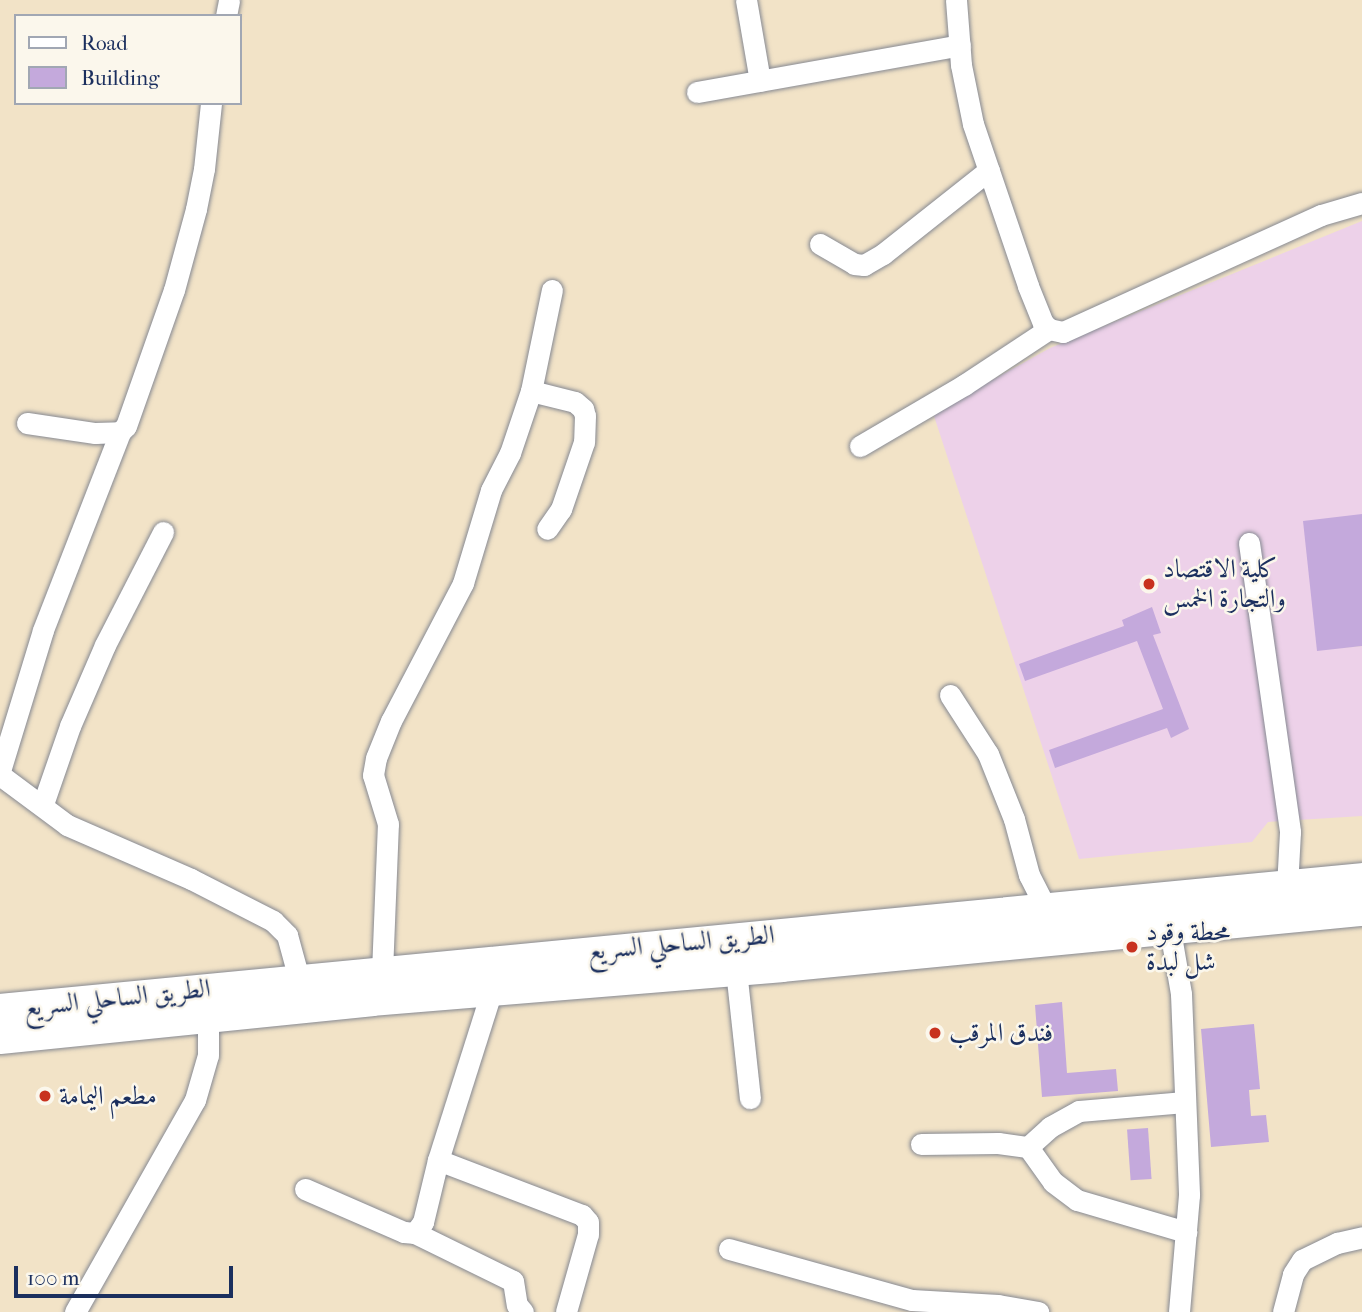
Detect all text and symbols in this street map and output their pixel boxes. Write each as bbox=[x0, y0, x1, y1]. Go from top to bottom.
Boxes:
legend bbox=[14, 14, 242, 105]
text: Road bbox=[81, 31, 128, 55]
text: Building bbox=[81, 66, 159, 90]
place label: كلية الاقتصاد والتجارة الخمس bbox=[1163, 553, 1286, 614]
marker: كلية الاقتصاد والتجارة الخمس bbox=[1141, 576, 1157, 592]
place label: محطة وقود شل لبدة bbox=[1146, 916, 1230, 978]
street label: الطريق الساحلي السريع bbox=[586, 919, 776, 967]
marker: محطة وقود شل لبدة bbox=[1124, 939, 1140, 955]
street label: الطريق الساحلي السريع bbox=[22, 973, 212, 1023]
place label: فندق المرقب bbox=[949, 1017, 1053, 1049]
marker: فندق المرقب bbox=[927, 1025, 943, 1041]
place label: مطعم اليمامة bbox=[59, 1080, 157, 1112]
marker: مطعم اليمامة bbox=[37, 1088, 53, 1104]
scale bar bbox=[18, 1252, 236, 1296]
text: 100 m bbox=[27, 1266, 80, 1290]

